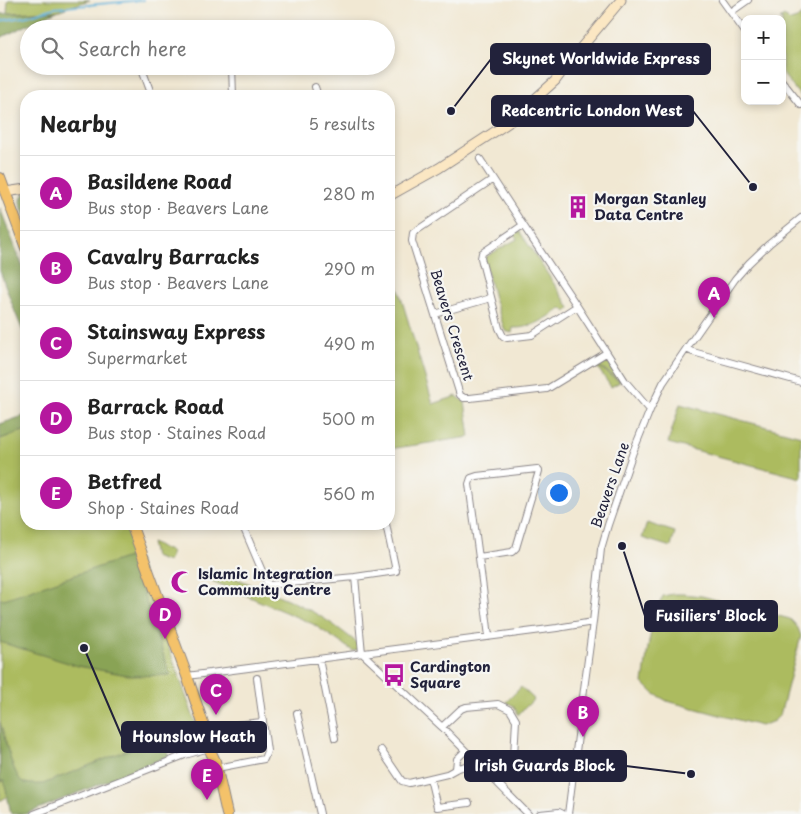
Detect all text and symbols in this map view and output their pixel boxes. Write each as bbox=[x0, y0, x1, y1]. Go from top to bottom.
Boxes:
map controls bbox=[741, 15, 786, 105]
button: + bbox=[741, 15, 786, 60]
search box bbox=[20, 20, 395, 75]
icon: search bbox=[38, 34, 66, 62]
text: Search here bbox=[78, 34, 187, 62]
callout: Skynet Worldwide Express bbox=[491, 44, 710, 74]
text: Skynet Worldwide Express bbox=[502, 46, 700, 69]
button: − bbox=[741, 60, 786, 105]
callout: Redcentric London West bbox=[492, 96, 693, 126]
text: Redcentric London West bbox=[502, 98, 683, 121]
text: Nearby bbox=[40, 107, 117, 139]
text: 5 results bbox=[308, 111, 375, 135]
text: Basildene Road bbox=[87, 167, 232, 195]
text: A bbox=[50, 181, 62, 205]
text: 280 m bbox=[323, 181, 375, 205]
place label: Morgan Stanley Data Centre bbox=[594, 188, 706, 225]
building icon: Morgan Stanley Data Centre bbox=[565, 194, 591, 220]
text: Bus stop · Beavers Lane bbox=[87, 195, 269, 219]
text: Cavalry Barracks bbox=[87, 242, 259, 270]
text: B bbox=[51, 256, 61, 280]
text: 290 m bbox=[324, 256, 375, 280]
street label: Beavers Crescent bbox=[426, 266, 480, 384]
text: Bus stop · Beavers Lane bbox=[87, 270, 269, 294]
pin: A bbox=[698, 277, 730, 318]
text: Stainsway Express bbox=[87, 317, 265, 345]
text: C bbox=[50, 331, 62, 355]
text: 490 m bbox=[324, 331, 375, 355]
text: Supermarket bbox=[87, 345, 187, 369]
text: Barrack Road bbox=[87, 392, 224, 420]
text: D bbox=[50, 406, 62, 430]
text: 500 m bbox=[322, 406, 375, 430]
text: Bus stop · Staines Road bbox=[87, 420, 266, 444]
street label: Beavers Lane bbox=[585, 439, 634, 531]
text: Betfred bbox=[87, 467, 162, 495]
your location bbox=[546, 480, 572, 506]
text: E bbox=[51, 481, 61, 505]
text: 560 m bbox=[323, 481, 375, 505]
text: Shop · Staines Road bbox=[87, 495, 239, 519]
place label: Islamic Integration Community Centre bbox=[198, 563, 333, 600]
mosque icon: Islamic Integration Community Centre bbox=[169, 569, 195, 595]
pin: D bbox=[149, 598, 181, 639]
callout: Fusiliers' Block bbox=[645, 601, 777, 631]
text: Fusiliers' Block bbox=[655, 603, 767, 626]
place label: Cardington Square bbox=[410, 656, 491, 693]
bus stop icon: Cardington Square bbox=[381, 662, 407, 688]
pin: C bbox=[200, 674, 232, 715]
pin: B bbox=[567, 696, 599, 737]
callout: Hounslow Heath bbox=[122, 722, 266, 752]
text: Hounslow Heath bbox=[132, 724, 256, 747]
callout: Irish Guards Block bbox=[465, 751, 626, 781]
text: Irish Guards Block bbox=[475, 753, 616, 776]
pin: E bbox=[191, 759, 223, 800]

